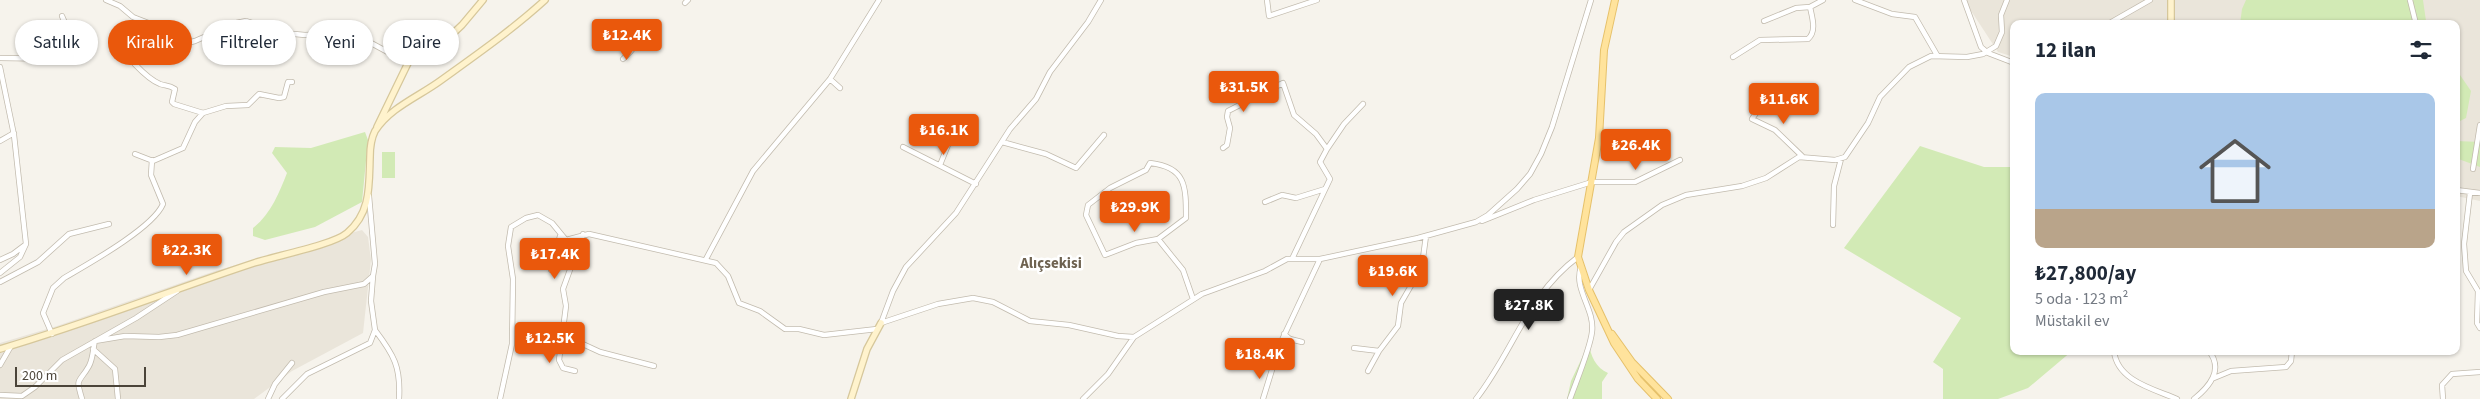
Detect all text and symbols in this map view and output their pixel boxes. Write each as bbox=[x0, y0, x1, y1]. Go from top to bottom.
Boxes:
pin: ₺12.4K bbox=[586, 18, 668, 61]
chip: Satılık bbox=[15, 20, 98, 65]
chip: Kiralık bbox=[108, 20, 192, 65]
chip: Filtreler bbox=[202, 20, 296, 65]
chip: Yeni bbox=[306, 20, 373, 65]
chip: Daire bbox=[383, 20, 459, 65]
text: ₺12.4K bbox=[603, 24, 651, 46]
text: 12 ilan bbox=[2035, 35, 2096, 65]
icon: filters bbox=[2407, 36, 2435, 64]
pin: ₺31.5K bbox=[1203, 70, 1285, 113]
text: ₺31.5K bbox=[1220, 76, 1268, 98]
pin: ₺11.6K bbox=[1743, 82, 1825, 125]
text: ₺11.6K bbox=[1760, 88, 1808, 110]
pin: ₺16.1K bbox=[903, 114, 985, 156]
text: ₺16.1K bbox=[920, 119, 968, 141]
icon: home bbox=[2190, 126, 2280, 216]
pin: ₺26.4K bbox=[1595, 128, 1677, 171]
text: ₺26.4K bbox=[1612, 134, 1660, 156]
pin: ₺29.9K bbox=[1094, 190, 1176, 233]
text: ₺29.9K bbox=[1111, 196, 1159, 218]
pin: ₺22.3K bbox=[146, 234, 228, 276]
pin: ₺17.4K bbox=[514, 238, 596, 280]
text: ₺22.3K bbox=[163, 239, 211, 261]
text: ₺17.4K bbox=[531, 243, 579, 265]
district label: Alıçsekisi bbox=[1019, 253, 1082, 274]
pin: ₺19.6K bbox=[1352, 254, 1434, 297]
text: ₺27,800/ay bbox=[2035, 258, 2136, 288]
text: ₺19.6K bbox=[1369, 260, 1417, 282]
pin: ₺27.8K bbox=[1488, 288, 1570, 331]
text: 5 oda · 123 m² bbox=[2035, 288, 2128, 310]
text: ₺27.8K bbox=[1505, 294, 1553, 316]
text: Müstakil ev bbox=[2035, 310, 2109, 332]
pin: ₺12.5K bbox=[509, 322, 591, 364]
text: ₺12.5K bbox=[526, 327, 574, 349]
pin: ₺18.4K bbox=[1219, 338, 1301, 380]
text: ₺18.4K bbox=[1236, 343, 1284, 365]
scale bar bbox=[15, 364, 146, 387]
text: 200 m bbox=[22, 366, 57, 386]

